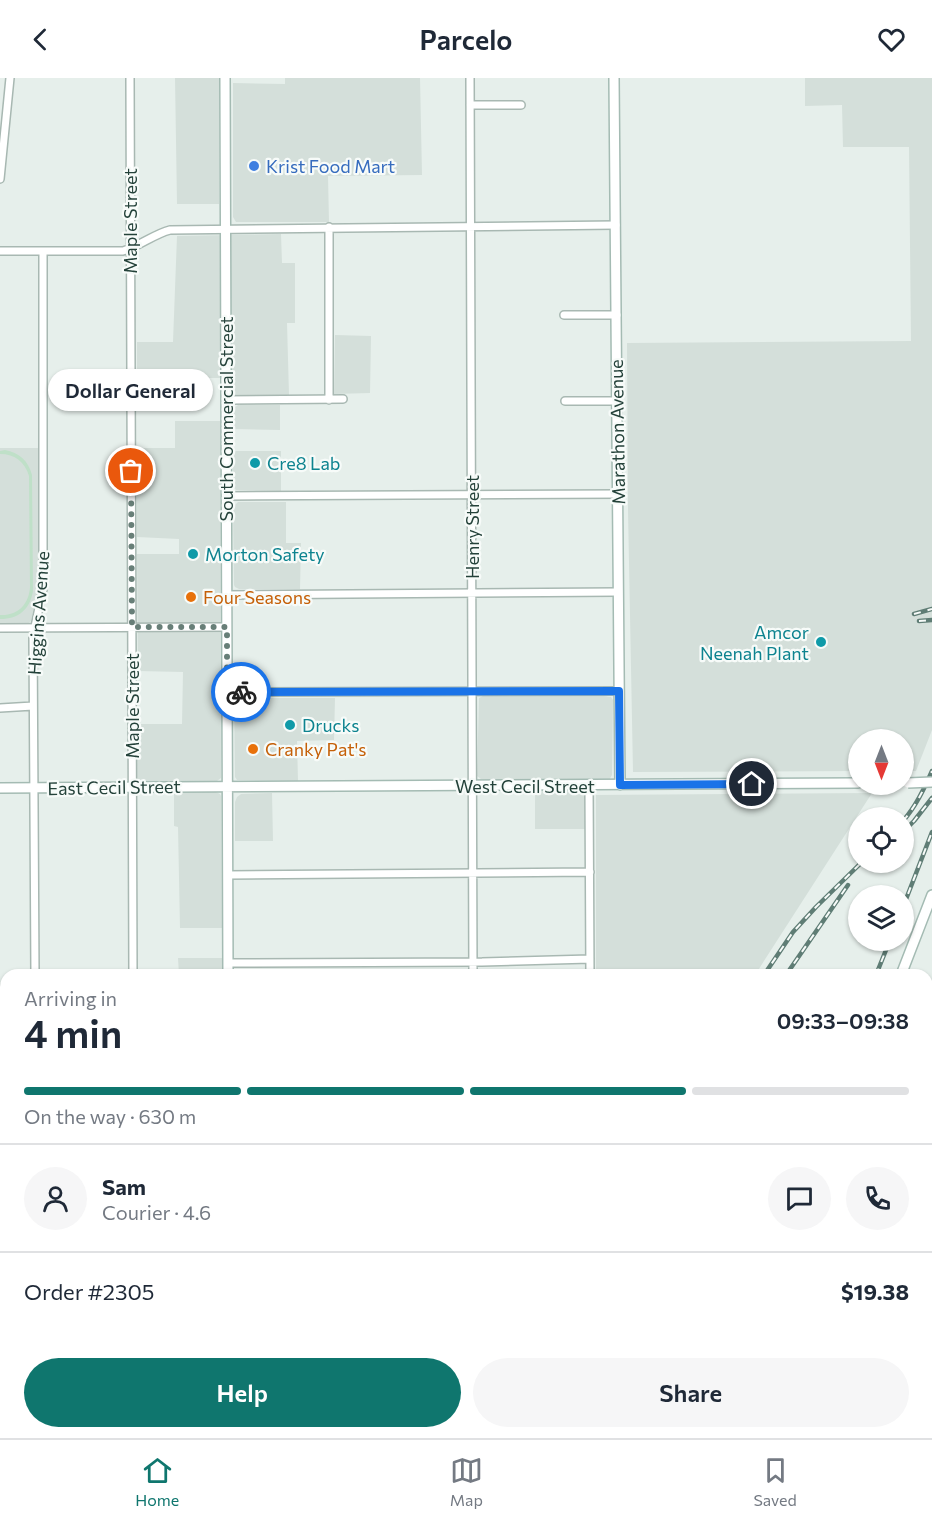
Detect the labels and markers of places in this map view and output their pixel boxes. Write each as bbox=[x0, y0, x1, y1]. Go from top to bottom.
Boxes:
place label: Krist Food Mart bbox=[266, 155, 395, 177]
marker: Krist Food Mart bbox=[247, 159, 261, 173]
callout: Dollar General bbox=[48, 369, 213, 411]
pin bbox=[105, 445, 156, 496]
place label: Cre8 Lab bbox=[267, 452, 340, 474]
marker: Cre8 Lab bbox=[248, 456, 262, 470]
place label: Morton Safety bbox=[205, 543, 325, 565]
marker: Morton Safety bbox=[186, 547, 200, 561]
place label: Four Seasons bbox=[203, 586, 311, 608]
marker: Four Seasons bbox=[184, 590, 198, 604]
place label: Amcor Neenah Plant bbox=[700, 621, 809, 664]
marker: Amcor Neenah Plant bbox=[814, 635, 828, 649]
place label: Drucks bbox=[302, 714, 359, 736]
marker: Drucks bbox=[283, 718, 297, 732]
place label: Cranky Pat's bbox=[265, 738, 367, 760]
marker: Cranky Pat's bbox=[246, 742, 260, 756]
pin bbox=[726, 758, 777, 809]

